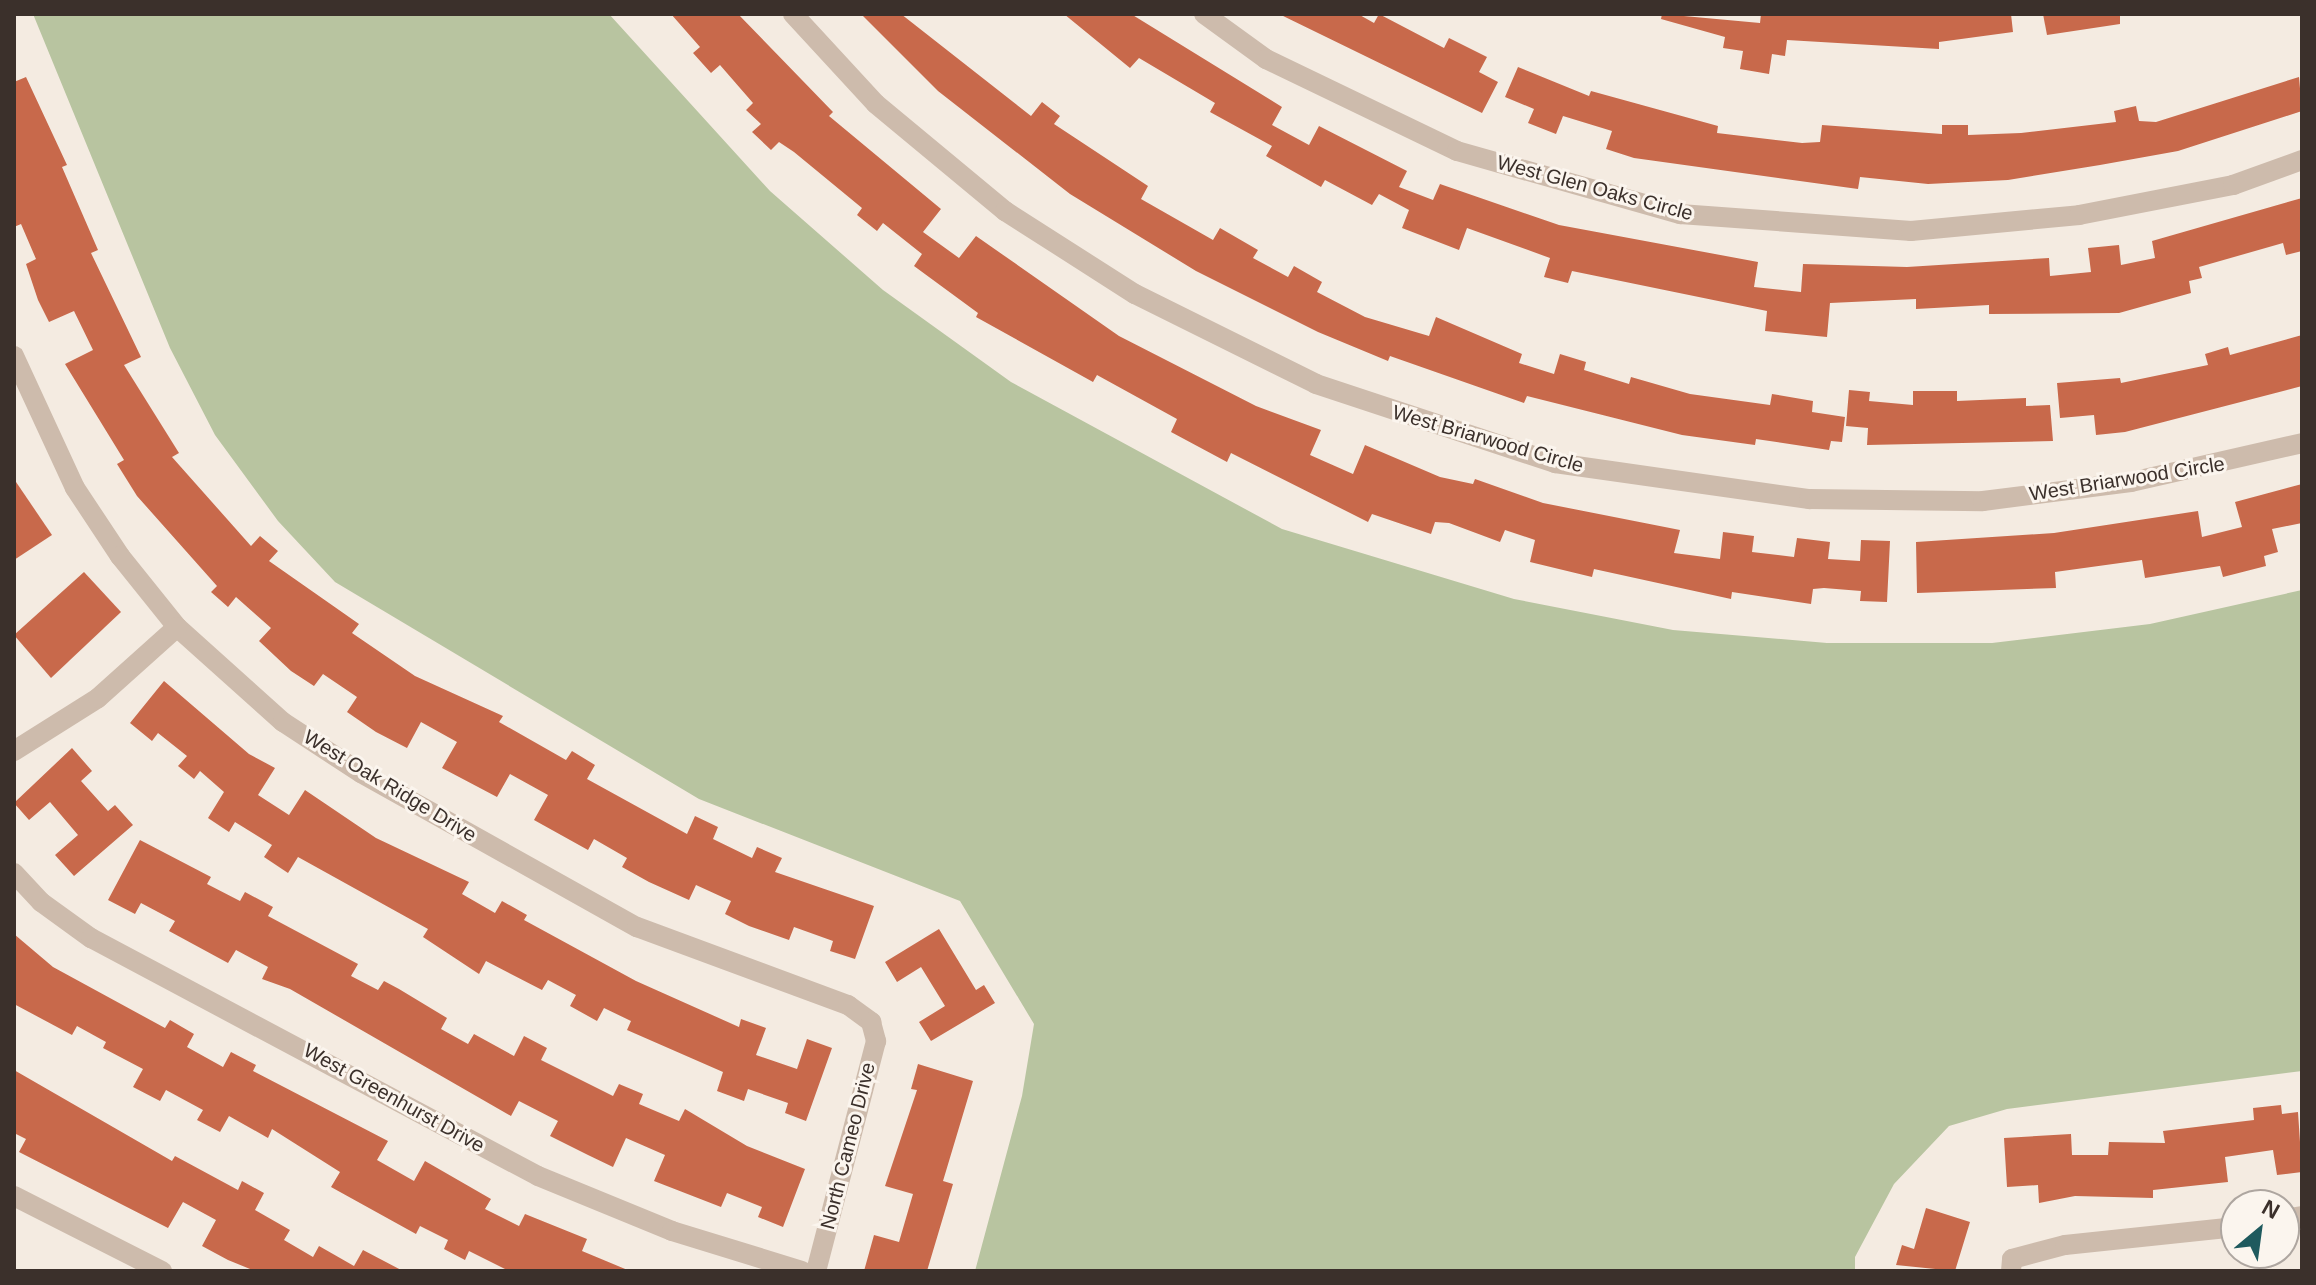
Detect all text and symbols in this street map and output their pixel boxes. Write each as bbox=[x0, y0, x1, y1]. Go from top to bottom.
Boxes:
street label: West Glen Oaks Circle bbox=[1494, 150, 1696, 226]
street label: West Briarwood Circle bbox=[1390, 400, 1586, 478]
street label: West Briarwood Circle bbox=[2028, 452, 2226, 506]
street label: West Oak Ridge Drive bbox=[299, 725, 481, 847]
street label: West Greenhurst Drive bbox=[299, 1038, 489, 1158]
street label: North Cameo Drive bbox=[816, 1060, 880, 1232]
north arrow bbox=[2220, 1189, 2300, 1269]
text: N bbox=[2258, 1195, 2284, 1224]

